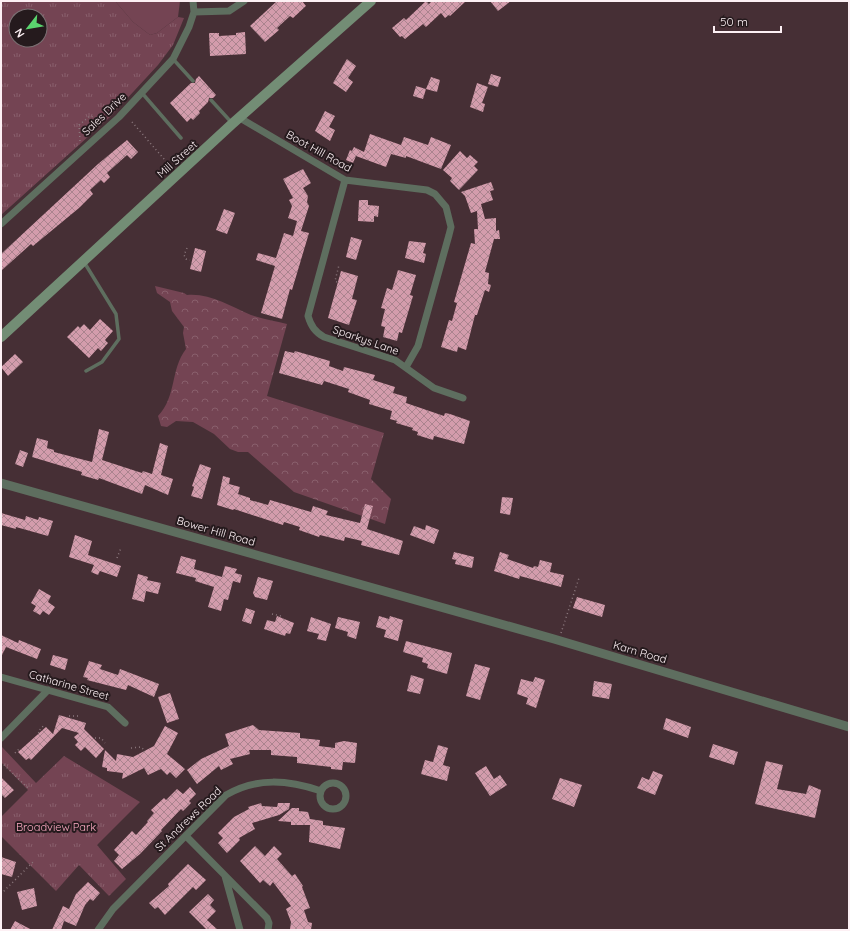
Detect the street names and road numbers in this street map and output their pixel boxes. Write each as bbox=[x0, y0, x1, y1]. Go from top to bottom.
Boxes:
street label: Sales Drive bbox=[79, 89, 129, 139]
street label: Boot Hill Road bbox=[284, 127, 354, 175]
street label: Mill Street bbox=[154, 137, 200, 181]
street label: Sparkys Lane bbox=[331, 322, 401, 358]
street label: Bower Hill Road bbox=[175, 513, 257, 549]
street label: Karn Road bbox=[612, 638, 668, 666]
street label: Catharine Street bbox=[27, 667, 111, 703]
street label: St Andrews Road bbox=[152, 784, 224, 854]

